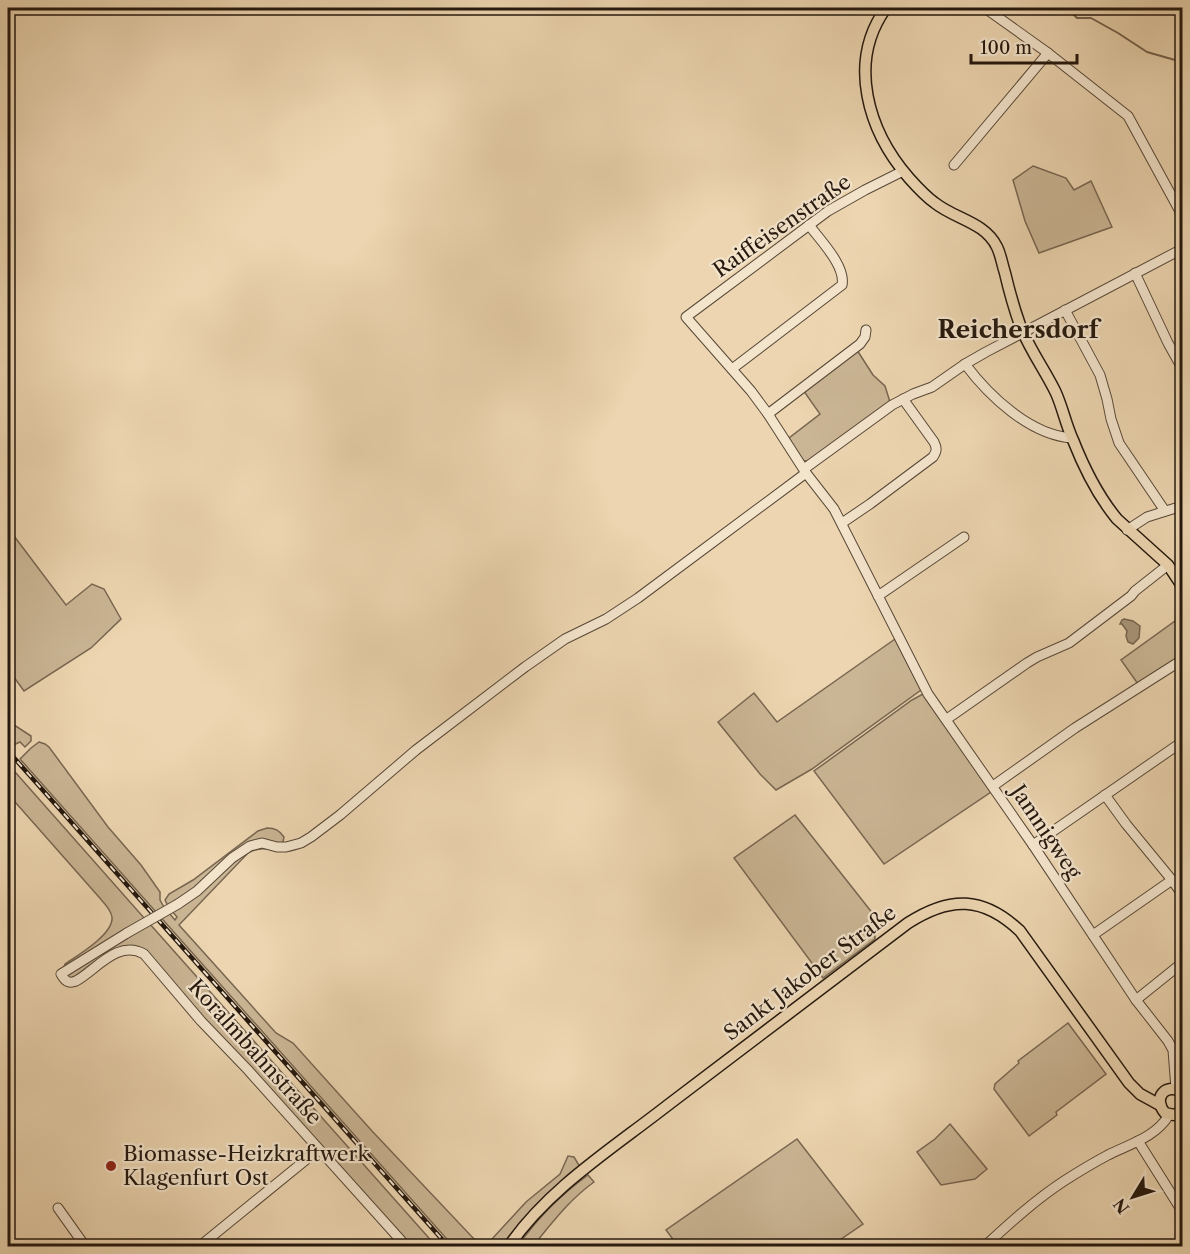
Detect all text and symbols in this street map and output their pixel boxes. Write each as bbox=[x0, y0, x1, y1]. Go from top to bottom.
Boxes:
scale bar bbox=[971, 27, 1078, 65]
text: 100 m bbox=[980, 37, 1032, 59]
street label: Raiffeisenstraße bbox=[708, 169, 855, 282]
district label: Reichersdorf bbox=[937, 315, 1103, 344]
street label: Jamnigweg bbox=[1004, 777, 1088, 884]
street label: Sankt Jakober Straße bbox=[719, 900, 901, 1045]
street label: Koralmbahnstraße bbox=[184, 974, 327, 1129]
place label: Biomasse-Heizkraftwerk Klagenfurt Ost bbox=[123, 1141, 370, 1190]
marker: Biomasse-Heizkraftwerk Klagenfurt Ost bbox=[104, 1159, 118, 1173]
north arrow bbox=[1103, 1167, 1163, 1227]
text: N bbox=[1109, 1195, 1133, 1218]

